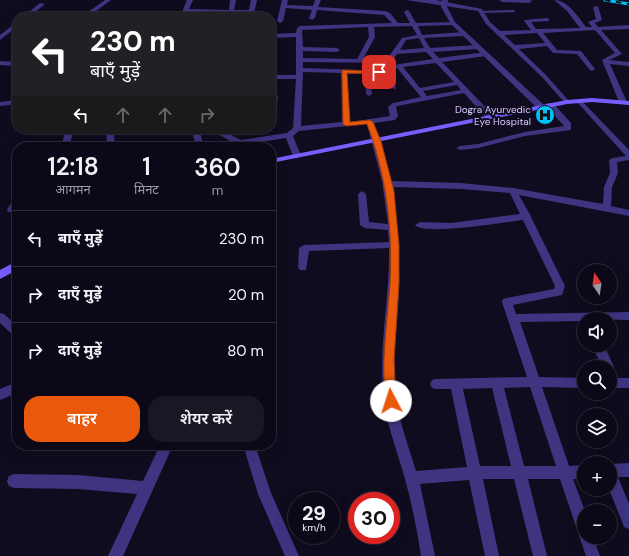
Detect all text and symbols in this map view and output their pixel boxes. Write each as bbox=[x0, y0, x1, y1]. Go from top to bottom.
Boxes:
text: 230 m bbox=[90, 23, 176, 60]
icon: left bbox=[24, 28, 76, 80]
pin bbox=[362, 55, 396, 89]
text: बाएँ मुड़ें bbox=[90, 59, 140, 83]
icon: arrive bbox=[368, 61, 390, 83]
place label: Dogra Ayurvedic Eye Hospital bbox=[455, 103, 531, 128]
icon: left bbox=[70, 104, 92, 126]
icon: ahead bbox=[112, 104, 134, 126]
icon: ahead bbox=[154, 104, 176, 126]
icon: right bbox=[196, 104, 218, 126]
hospital icon: Dogra Ayurvedic Eye Hospital bbox=[534, 104, 556, 126]
text: 12:18 bbox=[47, 151, 99, 182]
text: 1 bbox=[142, 151, 151, 182]
text: 360 bbox=[194, 152, 241, 183]
text: आगमन bbox=[55, 181, 91, 198]
text: मिनट bbox=[134, 181, 159, 198]
text: m bbox=[212, 182, 223, 199]
icon: left bbox=[24, 228, 46, 250]
text: बाएँ मुड़ें bbox=[58, 228, 103, 248]
text: 230 m bbox=[219, 229, 264, 249]
north arrow bbox=[577, 264, 617, 304]
map controls bbox=[577, 264, 617, 544]
icon: right bbox=[24, 284, 46, 306]
text: दाएँ मुड़ें bbox=[58, 284, 102, 304]
text: 20 m bbox=[228, 285, 264, 305]
button: sound bbox=[577, 312, 617, 352]
icon: right bbox=[24, 340, 46, 362]
text: दाएँ मुड़ें bbox=[58, 340, 102, 360]
text: 80 m bbox=[227, 341, 264, 361]
button: search bbox=[577, 360, 617, 400]
position arrow bbox=[370, 380, 412, 422]
button: बाहर bbox=[24, 396, 140, 442]
button: शेयर करें bbox=[148, 396, 264, 442]
button: layers bbox=[577, 408, 617, 448]
button: + bbox=[577, 456, 617, 496]
speed limit sign: 30 bbox=[348, 492, 400, 544]
text: 29 bbox=[302, 500, 326, 526]
button: − bbox=[577, 504, 617, 544]
text: km/h bbox=[302, 521, 326, 534]

